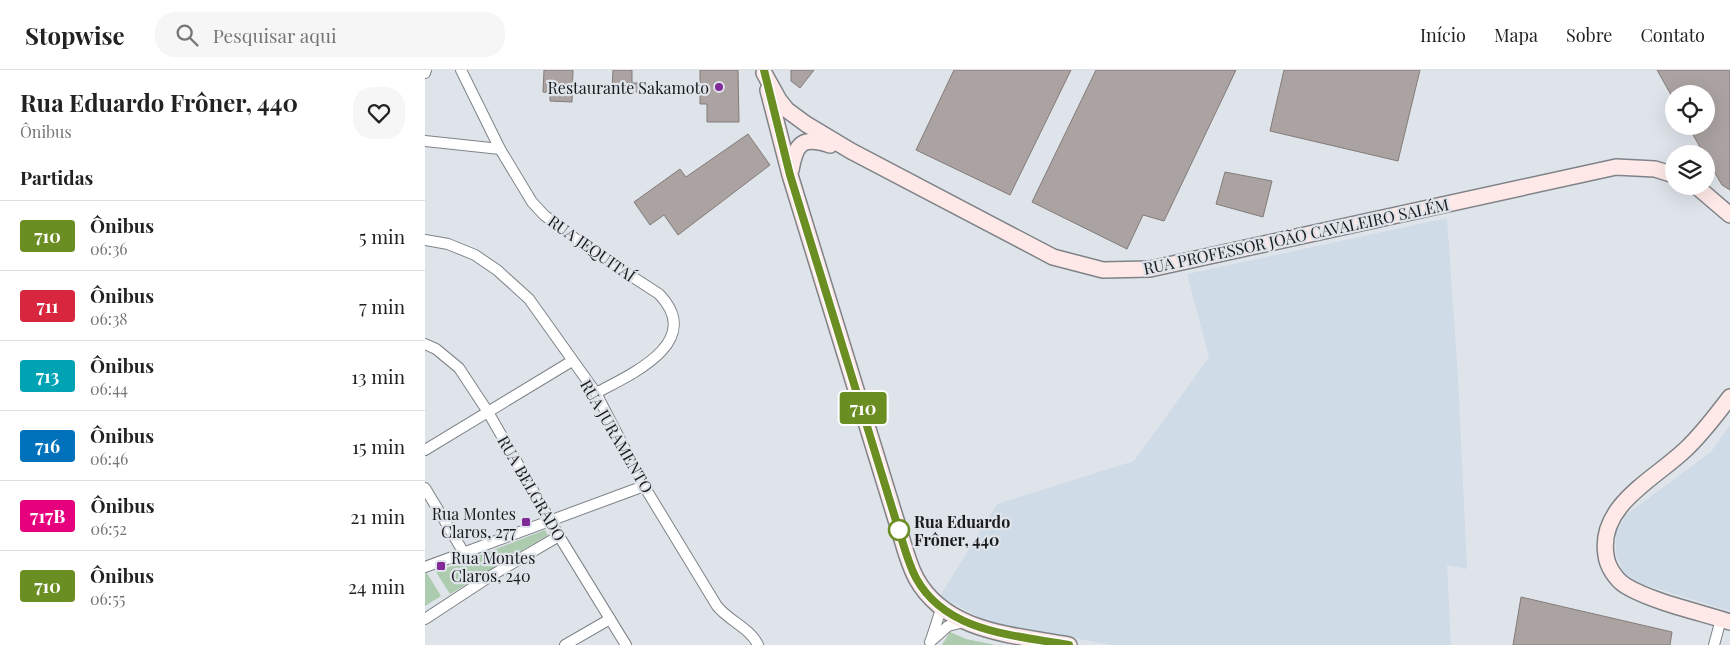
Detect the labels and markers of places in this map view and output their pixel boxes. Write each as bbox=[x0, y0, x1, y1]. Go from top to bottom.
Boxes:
place label: Restaurante Sakamoto bbox=[547, 77, 709, 98]
marker: Restaurante Sakamoto bbox=[713, 81, 725, 93]
place label: Rua Montes Claros, 277 bbox=[432, 503, 516, 542]
place label: Rua Eduardo Frôner, 440 bbox=[914, 511, 1010, 550]
marker: Rua Montes Claros, 277 bbox=[520, 516, 532, 528]
marker: Rua Eduardo Frôner, 440 bbox=[888, 519, 910, 541]
place label: Rua Montes Claros, 240 bbox=[451, 547, 535, 586]
marker: Rua Montes Claros, 240 bbox=[435, 560, 447, 572]

